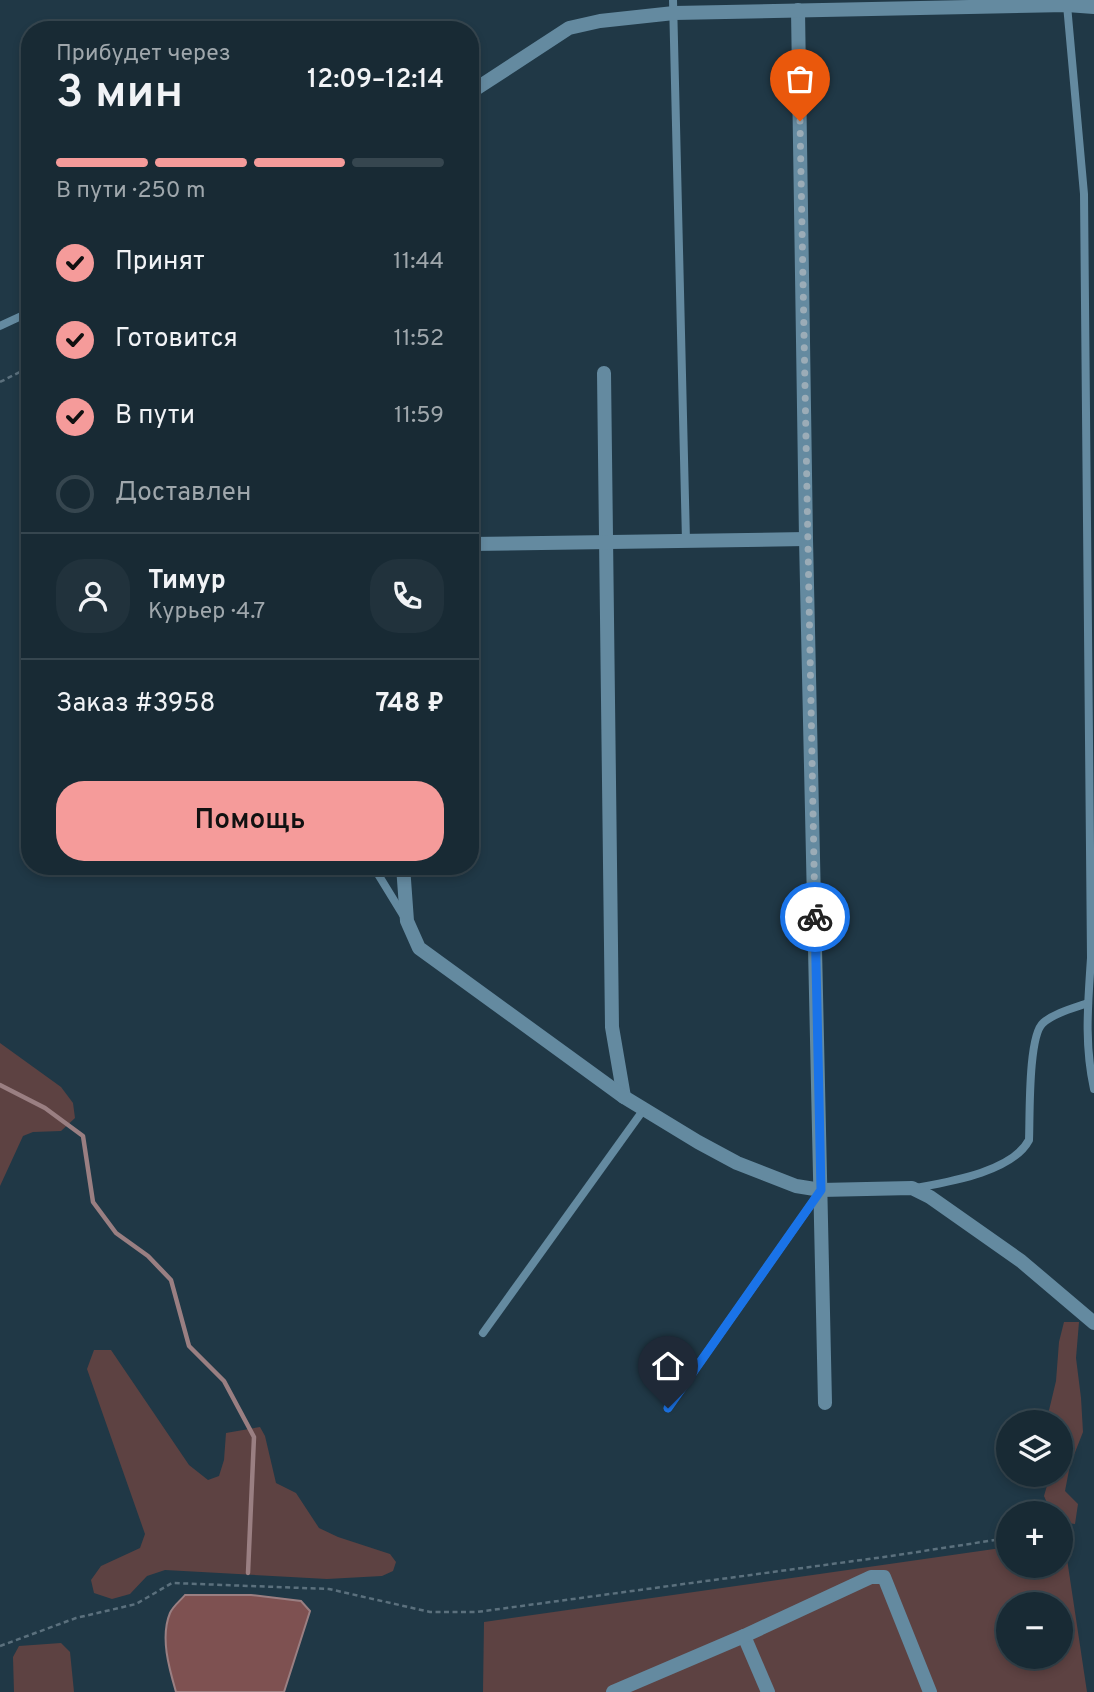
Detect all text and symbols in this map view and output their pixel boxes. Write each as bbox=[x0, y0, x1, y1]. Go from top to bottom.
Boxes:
text: Прибудет через bbox=[56, 40, 231, 69]
pin bbox=[770, 49, 830, 121]
icon: bag bbox=[781, 60, 819, 98]
text: 12:09–12:14 bbox=[307, 64, 444, 97]
text: 3 мин bbox=[56, 65, 183, 124]
text: В пути · 250 m bbox=[56, 177, 206, 206]
icon: check bbox=[56, 244, 94, 282]
text: Принят bbox=[115, 246, 205, 279]
text: 11:44 bbox=[393, 248, 444, 277]
icon: check bbox=[56, 321, 94, 359]
text: Готовится bbox=[115, 323, 238, 356]
text: 11:52 bbox=[393, 325, 444, 354]
icon: check bbox=[56, 398, 94, 436]
text: В пути bbox=[115, 400, 195, 433]
text: 11:59 bbox=[394, 402, 444, 431]
text: Доставлен bbox=[115, 477, 251, 510]
button: person bbox=[56, 559, 130, 633]
button: phone bbox=[370, 559, 444, 633]
text: Тимур bbox=[148, 565, 226, 598]
text: Курьер · 4.7 bbox=[148, 598, 265, 627]
text: Заказ #3958 bbox=[56, 688, 215, 721]
text: 748 ₽ bbox=[376, 688, 444, 721]
button: Помощь bbox=[56, 781, 444, 861]
courier bbox=[780, 882, 850, 952]
icon: bike bbox=[796, 898, 834, 936]
pin bbox=[638, 1336, 698, 1408]
icon: home bbox=[649, 1347, 687, 1385]
map controls bbox=[996, 1410, 1073, 1669]
button: layers bbox=[996, 1410, 1073, 1487]
button: + bbox=[996, 1501, 1073, 1578]
button: − bbox=[996, 1592, 1073, 1669]

